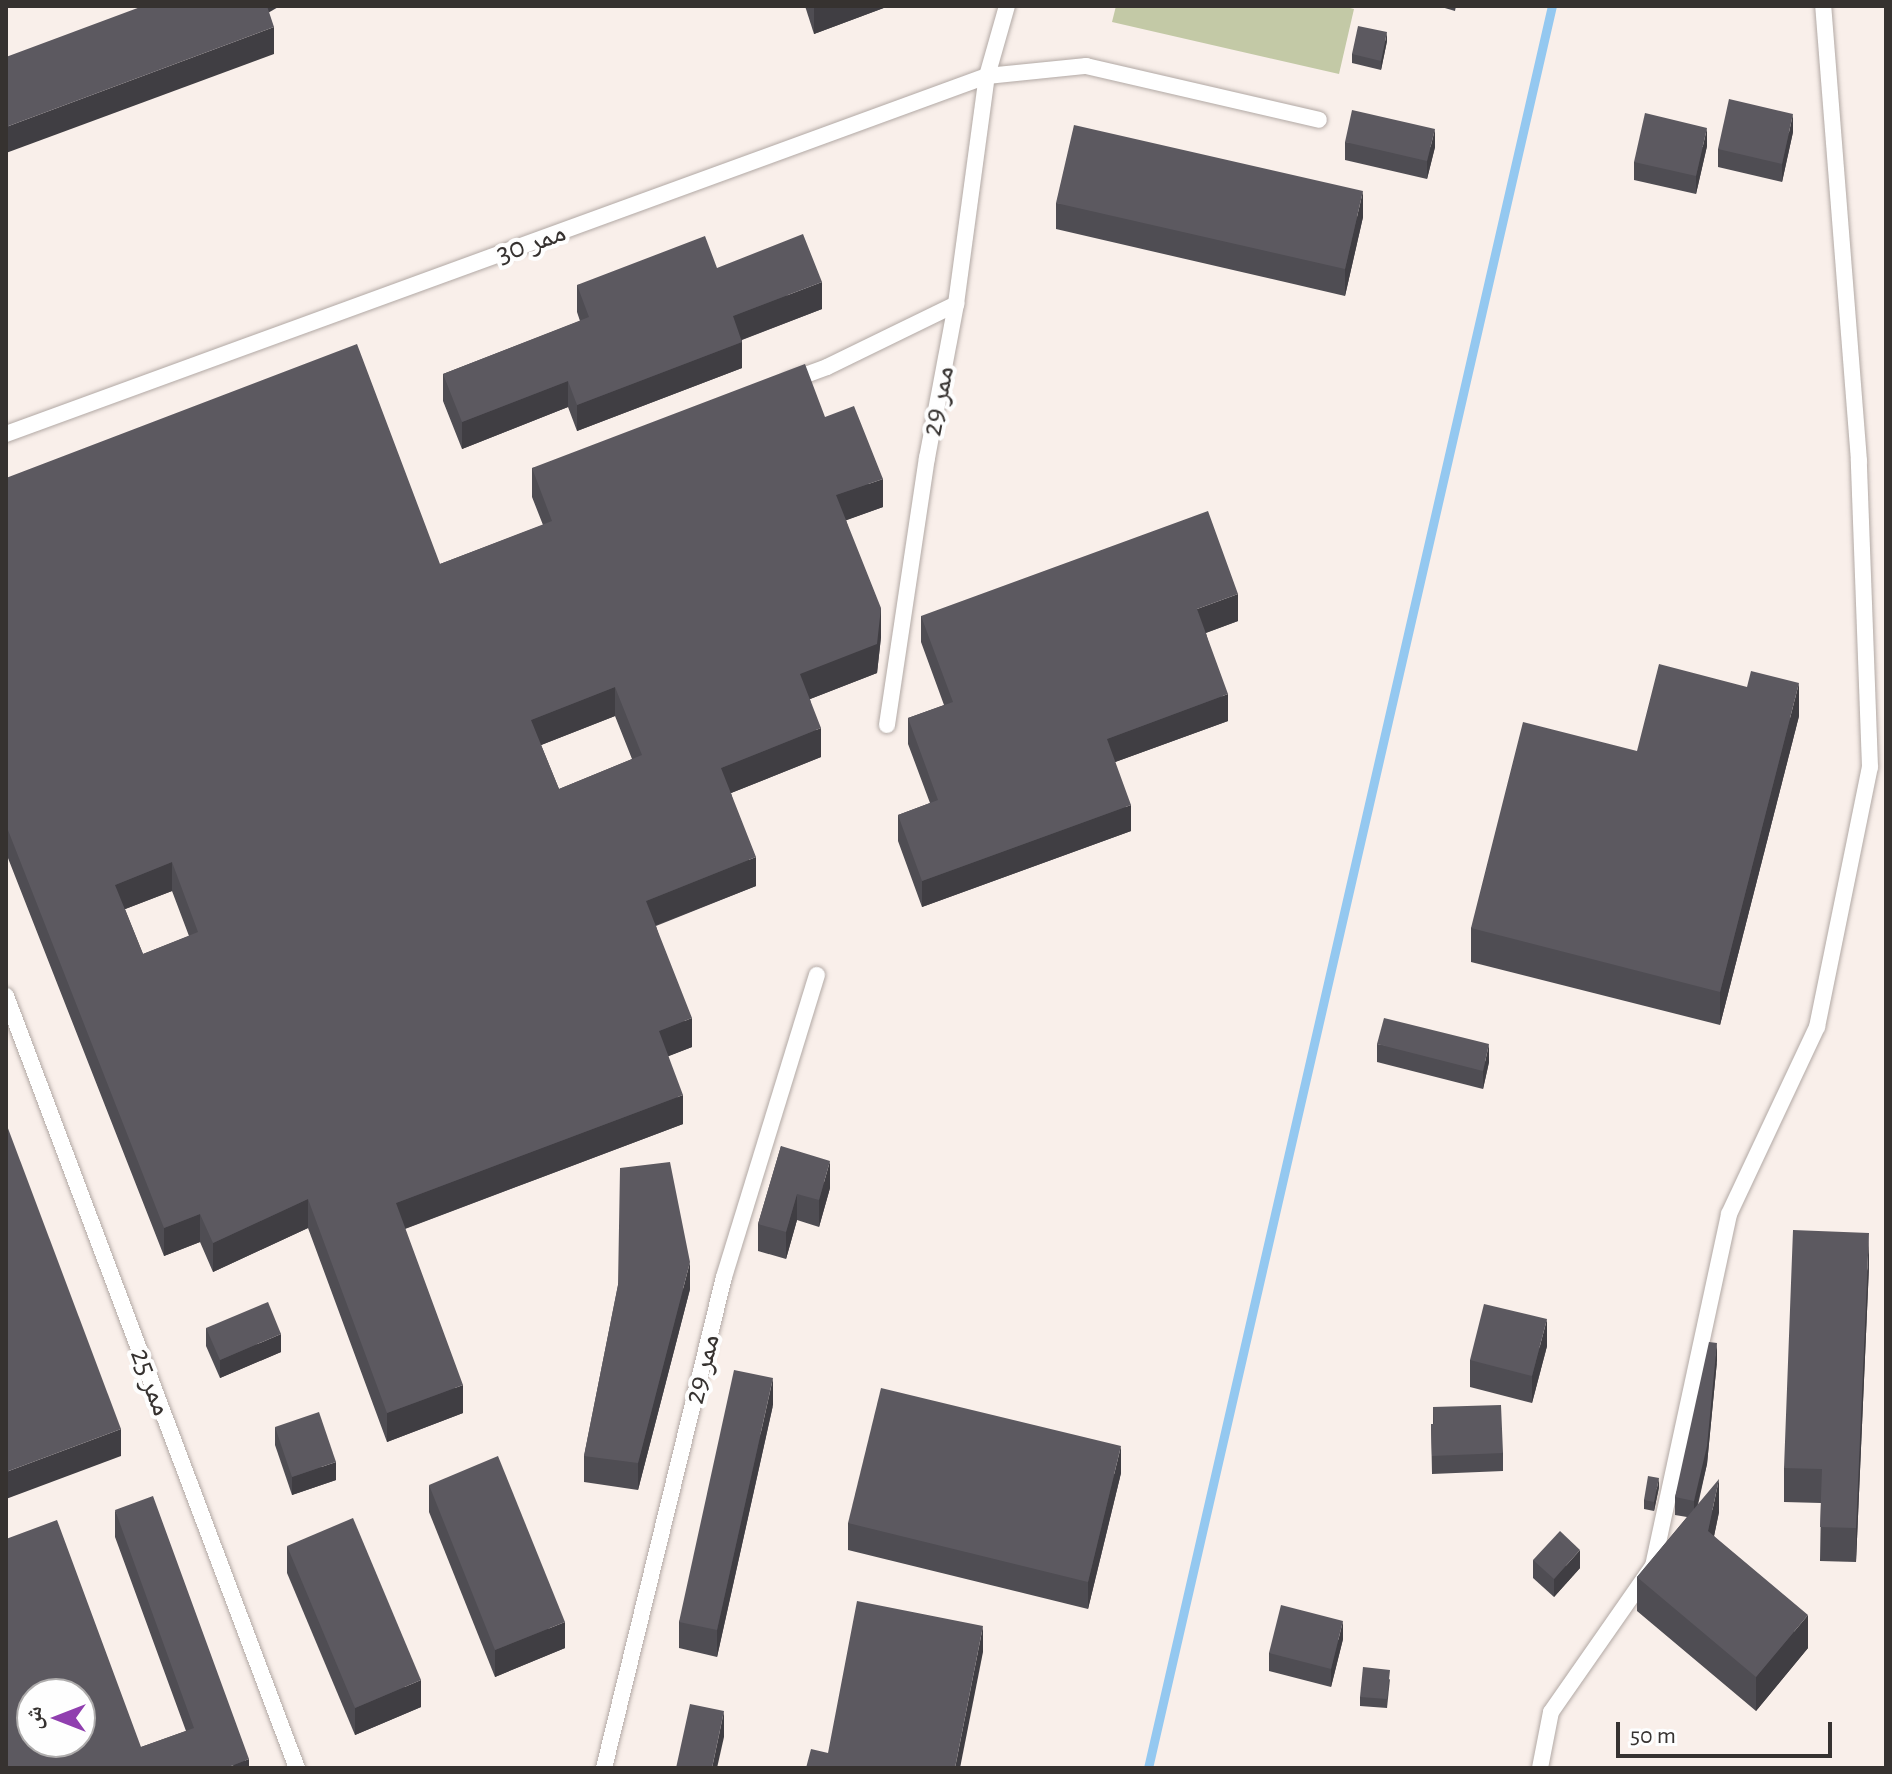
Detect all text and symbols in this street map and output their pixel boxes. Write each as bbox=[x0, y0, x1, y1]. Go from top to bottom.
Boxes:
street label: ممر 30 bbox=[491, 214, 571, 272]
street label: ممر 29 bbox=[914, 363, 962, 439]
street label: ممر 29 bbox=[676, 1330, 728, 1408]
street label: ممر 25 bbox=[122, 1343, 180, 1421]
north arrow bbox=[16, 1678, 96, 1758]
text: ش bbox=[23, 1706, 45, 1730]
scale bar bbox=[1620, 1706, 1836, 1756]
text: 50 m bbox=[1630, 1724, 1676, 1748]

